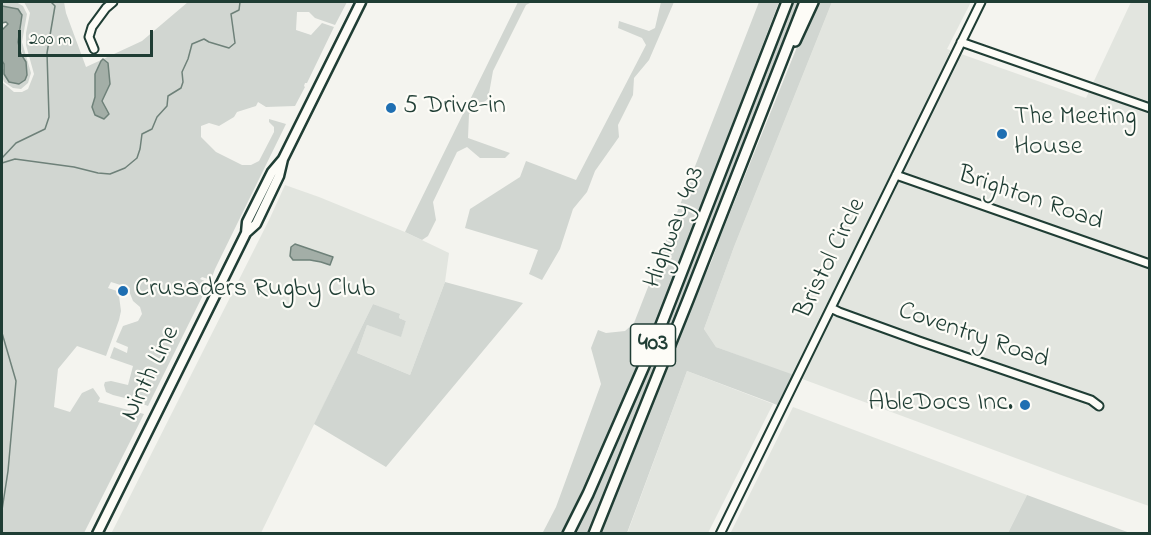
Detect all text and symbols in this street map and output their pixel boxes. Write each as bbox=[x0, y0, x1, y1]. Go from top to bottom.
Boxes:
scale bar bbox=[21, 18, 156, 56]
text: 200 m bbox=[29, 27, 72, 53]
place label: 5 Drive-in bbox=[403, 92, 506, 124]
marker: 5 Drive-in bbox=[384, 101, 398, 115]
place label: The Meeting House bbox=[1014, 103, 1136, 164]
marker: The Meeting House bbox=[995, 127, 1009, 141]
street label: Brighton Road bbox=[953, 161, 1107, 239]
street label: Highway 403 bbox=[639, 163, 713, 293]
street label: Bristol Circle bbox=[789, 194, 875, 324]
place label: Crusaders Rugby Club bbox=[135, 275, 375, 307]
marker: Crusaders Rugby Club bbox=[116, 284, 130, 298]
street label: Coventry Road bbox=[894, 297, 1052, 377]
street label: Ninth Line bbox=[116, 322, 188, 426]
road number: 403 bbox=[630, 324, 676, 366]
place label: AbleDocs Inc. bbox=[868, 389, 1013, 421]
marker: AbleDocs Inc. bbox=[1018, 398, 1032, 412]

